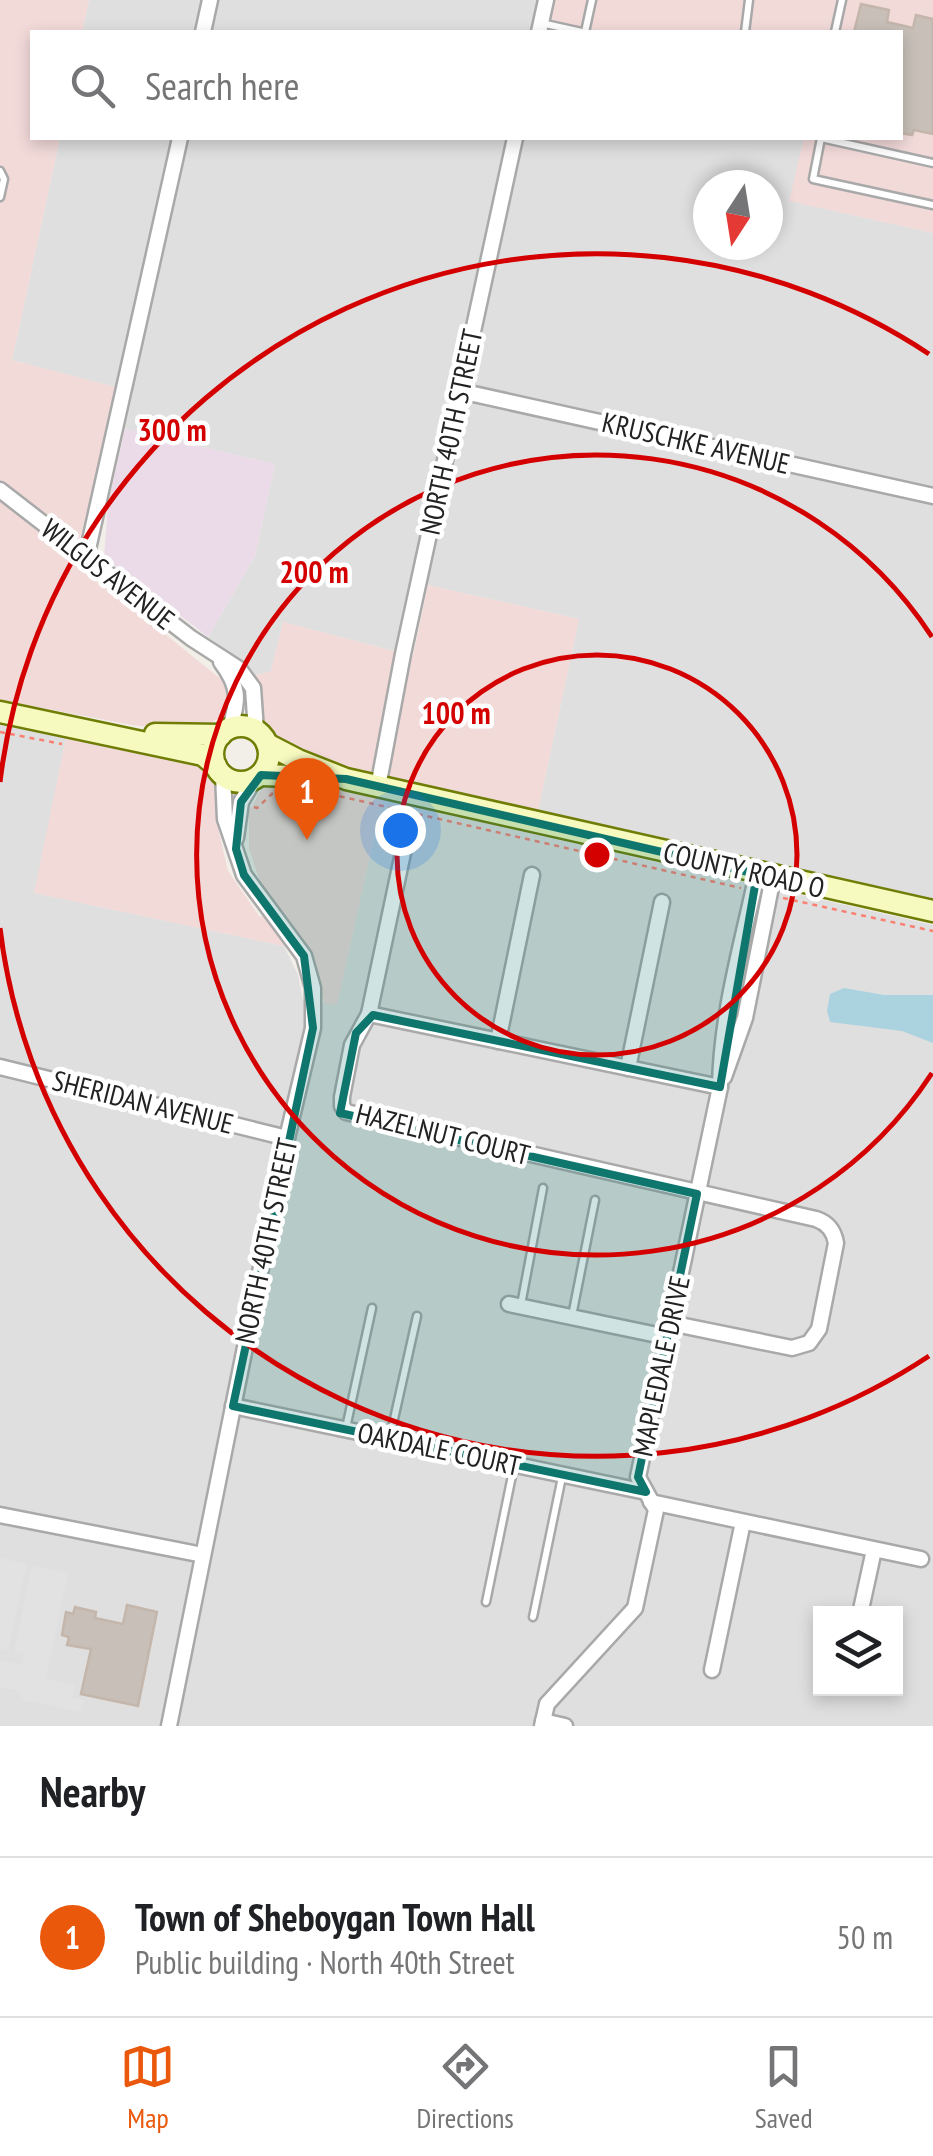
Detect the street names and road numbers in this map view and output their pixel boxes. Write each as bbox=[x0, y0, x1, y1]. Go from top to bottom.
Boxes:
street label: NORTH 40TH STREET bbox=[411, 325, 490, 538]
street label: KRUSCHKE AVENUE bbox=[599, 403, 794, 482]
street label: WILGUS AVENUE bbox=[34, 510, 183, 637]
street label: COUNTY ROAD O bbox=[660, 833, 828, 906]
street label: SHERIDAN AVENUE bbox=[49, 1061, 238, 1142]
street label: HAZELNUT COURT bbox=[352, 1094, 534, 1173]
street label: NORTH 40TH STREET bbox=[226, 1134, 305, 1347]
street label: MAPLEDALE DRIVE bbox=[623, 1272, 698, 1460]
street label: OAKDALE COURT bbox=[354, 1413, 524, 1484]

